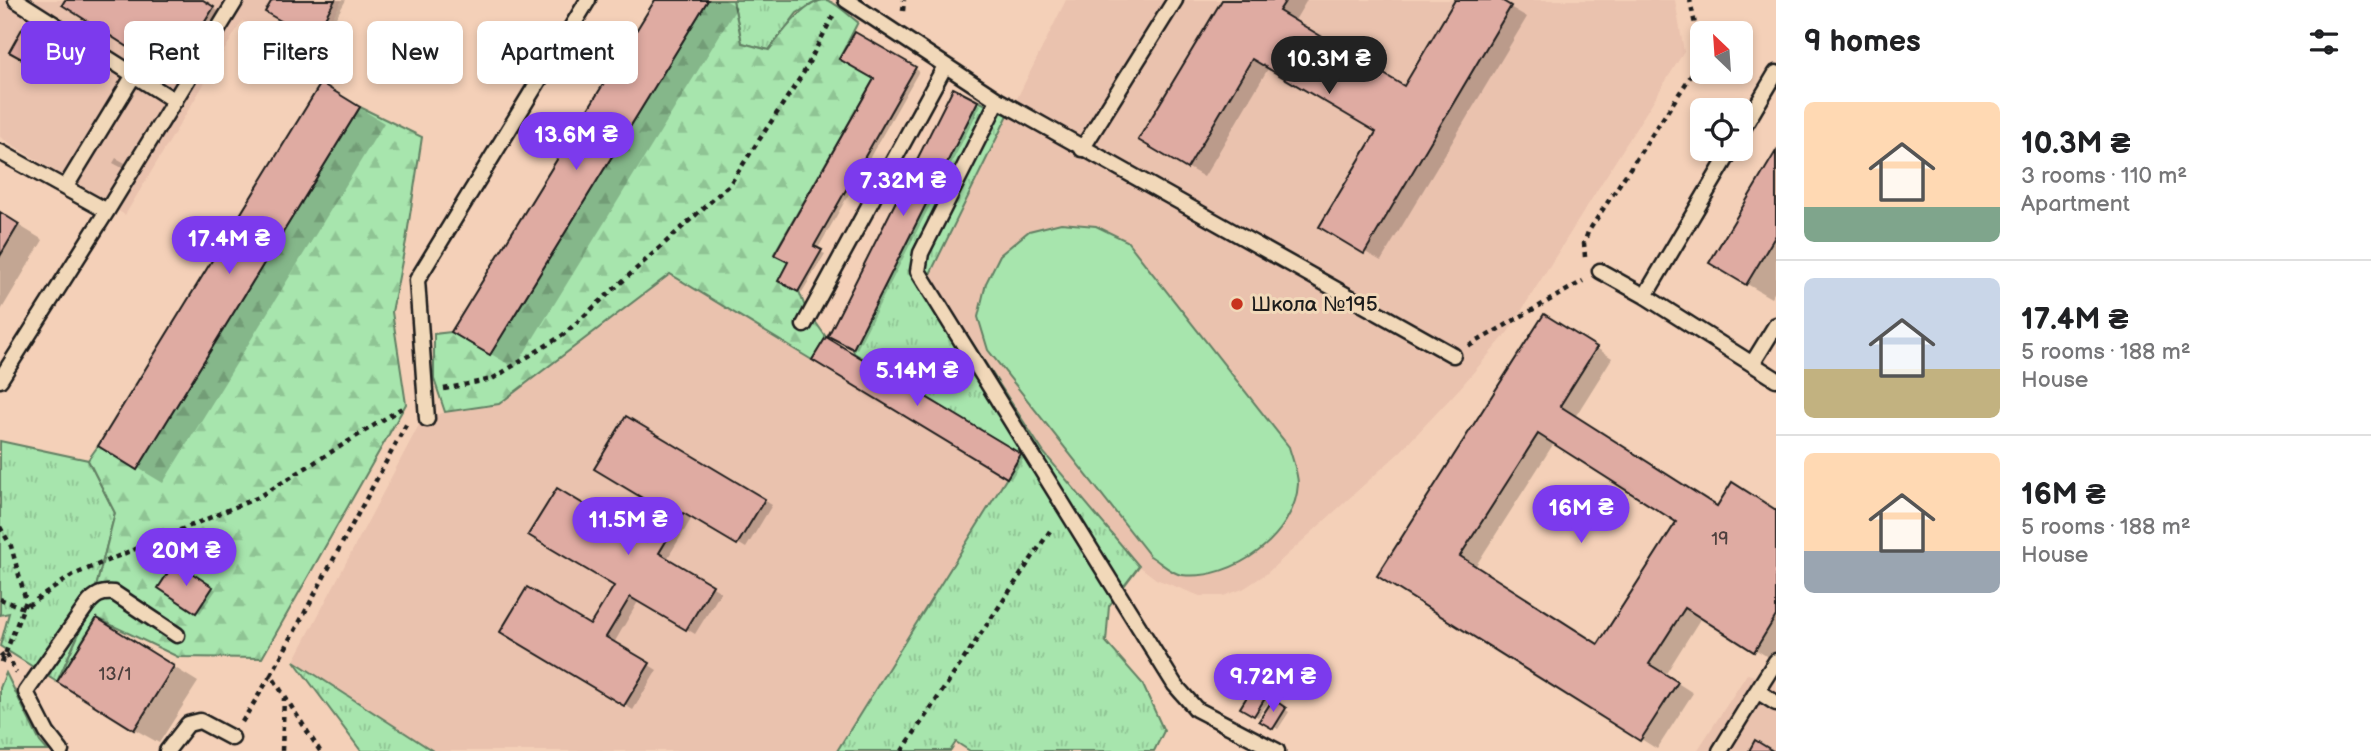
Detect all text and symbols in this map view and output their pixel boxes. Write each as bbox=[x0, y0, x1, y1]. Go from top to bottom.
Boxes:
chip: Buy bbox=[21, 21, 110, 84]
chip: Rent bbox=[124, 21, 224, 84]
chip: Filters bbox=[238, 21, 353, 84]
chip: New bbox=[367, 21, 463, 84]
chip: Apartment bbox=[477, 21, 638, 84]
north arrow bbox=[1690, 21, 1754, 84]
map controls bbox=[1690, 21, 1753, 161]
icon: filters bbox=[2305, 23, 2343, 61]
text: 9 homes bbox=[1804, 24, 1921, 60]
pin: 10.3M ₴ bbox=[1264, 36, 1394, 96]
text: 10.3M ₴ bbox=[1287, 45, 1371, 73]
button: locate bbox=[1690, 98, 1753, 161]
pin: 13.6M ₴ bbox=[511, 113, 641, 172]
text: 13.6M ₴ bbox=[534, 121, 618, 149]
text: 10.3M ₴ bbox=[2021, 126, 2130, 162]
icon: home bbox=[1860, 130, 1944, 214]
pin: 7.32M ₴ bbox=[838, 158, 968, 218]
text: 3 rooms · 110 m² bbox=[2021, 162, 2187, 190]
text: 7.32M ₴ bbox=[860, 167, 946, 195]
text: Apartment bbox=[2021, 190, 2130, 218]
pin: 17.4M ₴ bbox=[164, 216, 294, 276]
text: 17.4M ₴ bbox=[188, 225, 270, 253]
place label: Школа №195 bbox=[1251, 292, 1378, 317]
marker: Школа №195 bbox=[1229, 296, 1245, 312]
text: 17.4M ₴ bbox=[2021, 302, 2128, 338]
icon: home bbox=[1860, 306, 1944, 390]
text: 5 rooms · 188 m² bbox=[2021, 338, 2191, 366]
pin: 5.14M ₴ bbox=[852, 348, 982, 408]
text: 5.14M ₴ bbox=[876, 357, 958, 385]
text: House bbox=[2021, 366, 2088, 394]
text: 16M ₴ bbox=[2021, 477, 2106, 513]
icon: home bbox=[1860, 481, 1944, 565]
pin: 16M ₴ bbox=[1532, 486, 1630, 545]
text: 16M ₴ bbox=[1549, 494, 1614, 522]
pin: 11.5M ₴ bbox=[563, 498, 693, 557]
text: 11.5M ₴ bbox=[588, 506, 668, 534]
text: 5 rooms · 188 m² bbox=[2021, 513, 2191, 541]
pin: 20M ₴ bbox=[137, 528, 235, 588]
house number: 19 bbox=[1711, 529, 1729, 550]
text: 20M ₴ bbox=[151, 537, 221, 565]
text: House bbox=[2021, 541, 2088, 569]
pin: 9.72M ₴ bbox=[1208, 654, 1338, 714]
text: 9.72M ₴ bbox=[1230, 663, 1316, 691]
house number: 13/1 bbox=[98, 664, 132, 685]

